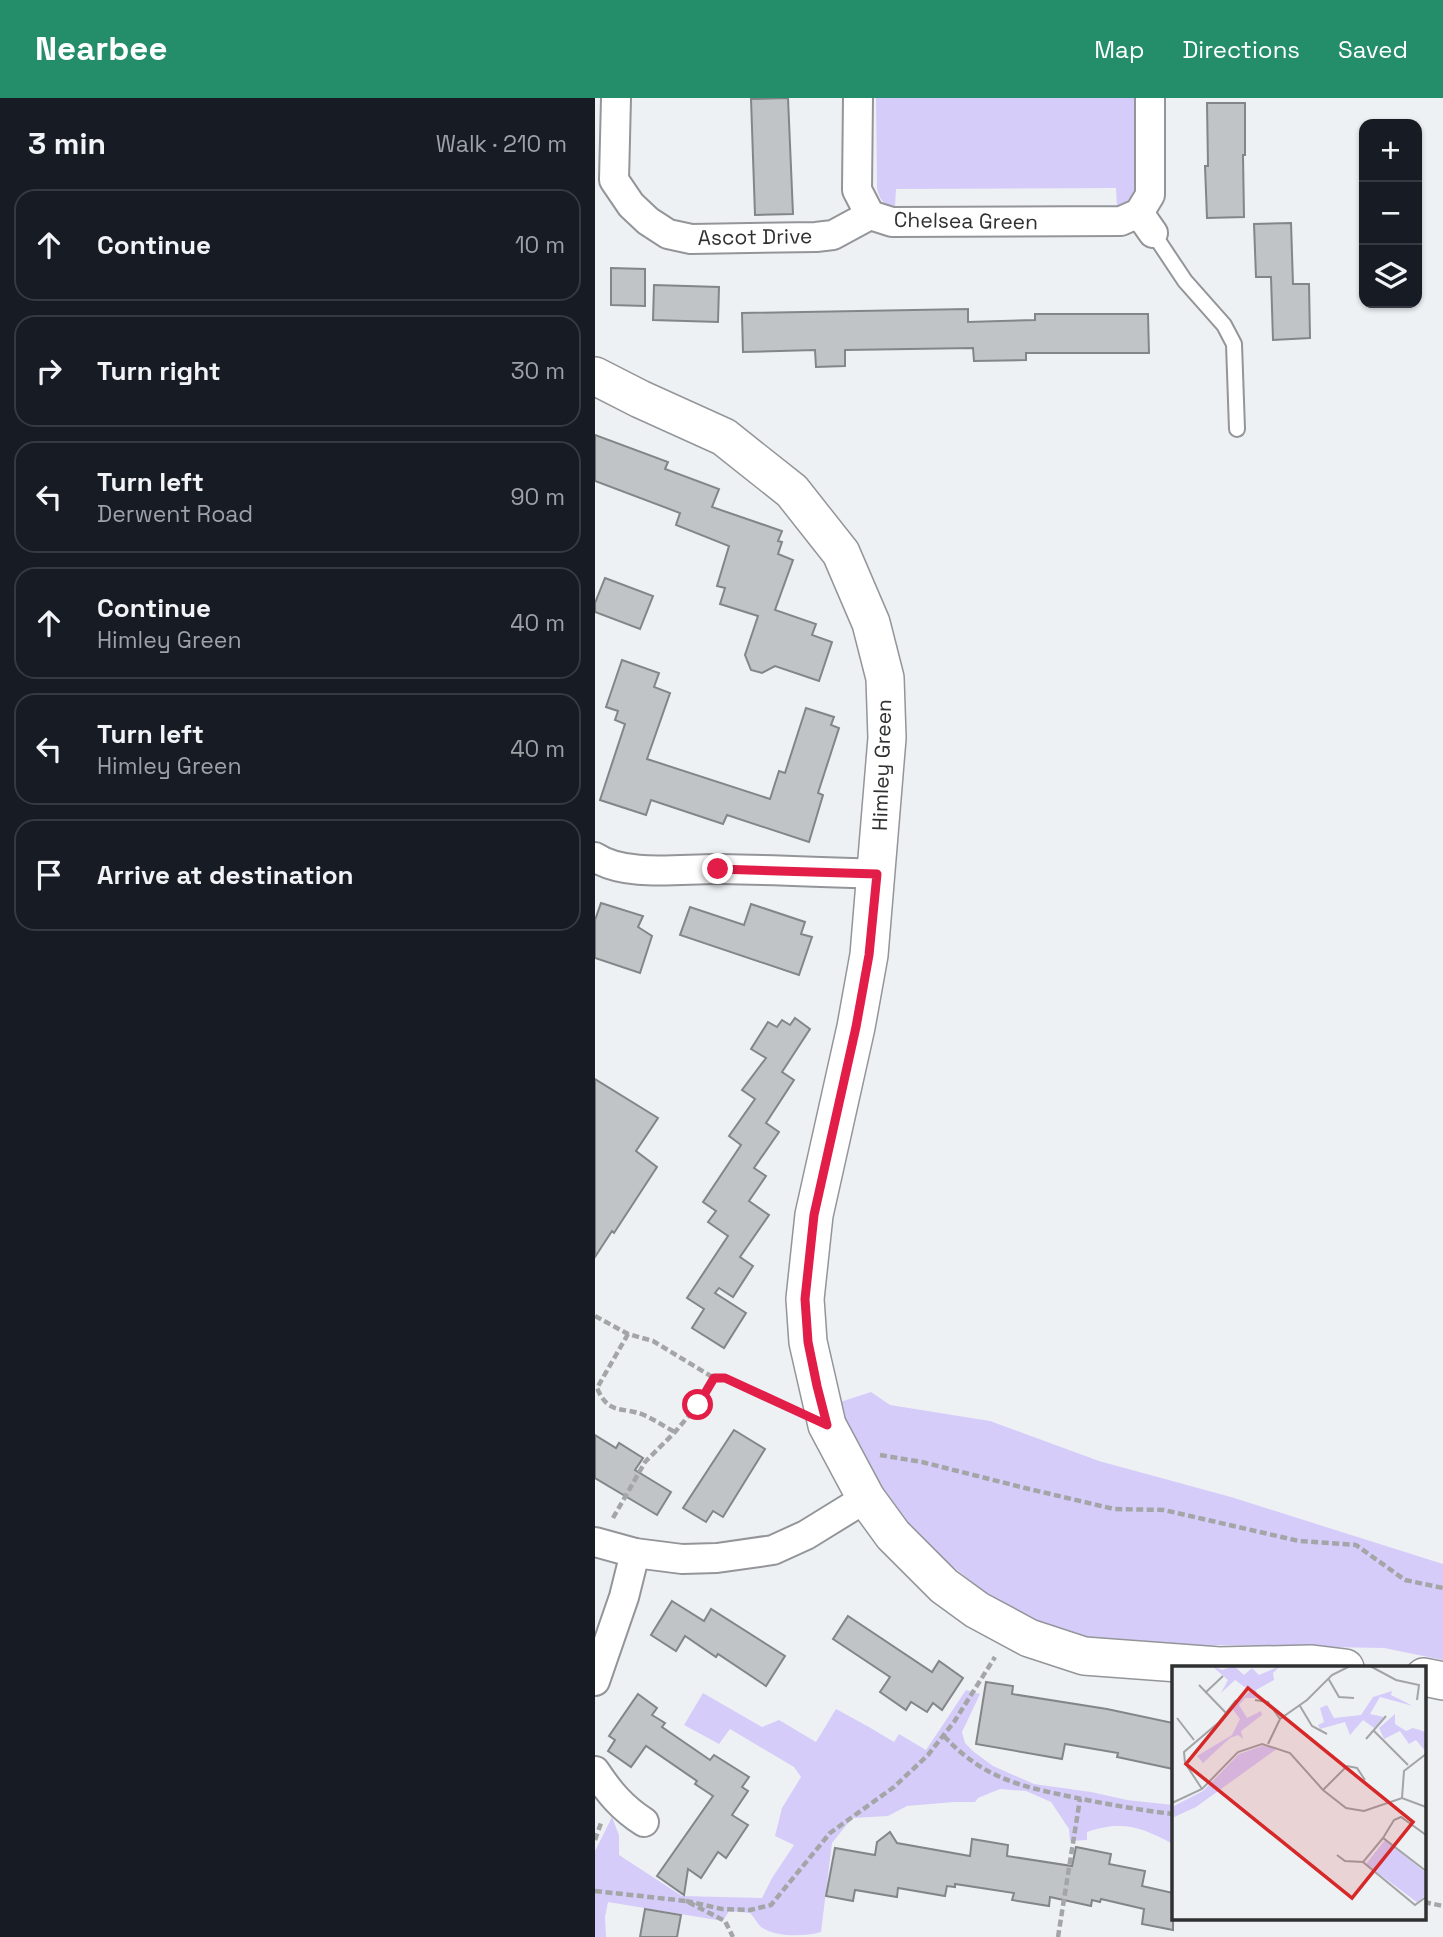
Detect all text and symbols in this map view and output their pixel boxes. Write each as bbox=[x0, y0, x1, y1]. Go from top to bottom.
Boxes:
text: Nearbee bbox=[35, 28, 167, 70]
text: Map bbox=[1094, 34, 1144, 65]
text: Directions bbox=[1182, 34, 1300, 65]
text: Saved bbox=[1338, 34, 1408, 65]
map controls bbox=[1359, 119, 1422, 308]
button: + bbox=[1359, 119, 1422, 182]
text: 3 min bbox=[28, 124, 106, 163]
text: Walk · 210 m bbox=[436, 129, 567, 159]
button: − bbox=[1359, 182, 1422, 245]
street label: Chelsea Green bbox=[894, 206, 1038, 235]
street label: Ascot Drive bbox=[697, 222, 813, 251]
icon: ahead bbox=[30, 226, 68, 264]
text: Continue bbox=[97, 228, 211, 262]
text: 10 m bbox=[515, 230, 565, 260]
button: layers bbox=[1359, 245, 1422, 308]
icon: right bbox=[30, 352, 68, 390]
text: Turn right bbox=[97, 354, 221, 388]
text: 30 m bbox=[511, 356, 565, 386]
text: Turn left bbox=[97, 465, 204, 499]
icon: left bbox=[30, 478, 68, 516]
text: 90 m bbox=[510, 482, 565, 512]
text: Derwent Road bbox=[97, 499, 253, 529]
text: Continue bbox=[97, 591, 211, 625]
icon: ahead bbox=[30, 604, 68, 642]
text: 40 m bbox=[510, 608, 565, 638]
text: Himley Green bbox=[97, 625, 242, 655]
street label: Himley Green bbox=[866, 699, 897, 831]
text: Turn left bbox=[97, 717, 204, 751]
icon: left bbox=[30, 730, 68, 768]
text: 40 m bbox=[510, 734, 565, 764]
text: Himley Green bbox=[97, 751, 242, 781]
route end bbox=[702, 853, 733, 884]
icon: arrive bbox=[30, 856, 68, 894]
text: Arrive at destination bbox=[97, 858, 354, 892]
route start bbox=[682, 1389, 713, 1420]
inset map bbox=[1172, 1666, 1425, 1920]

